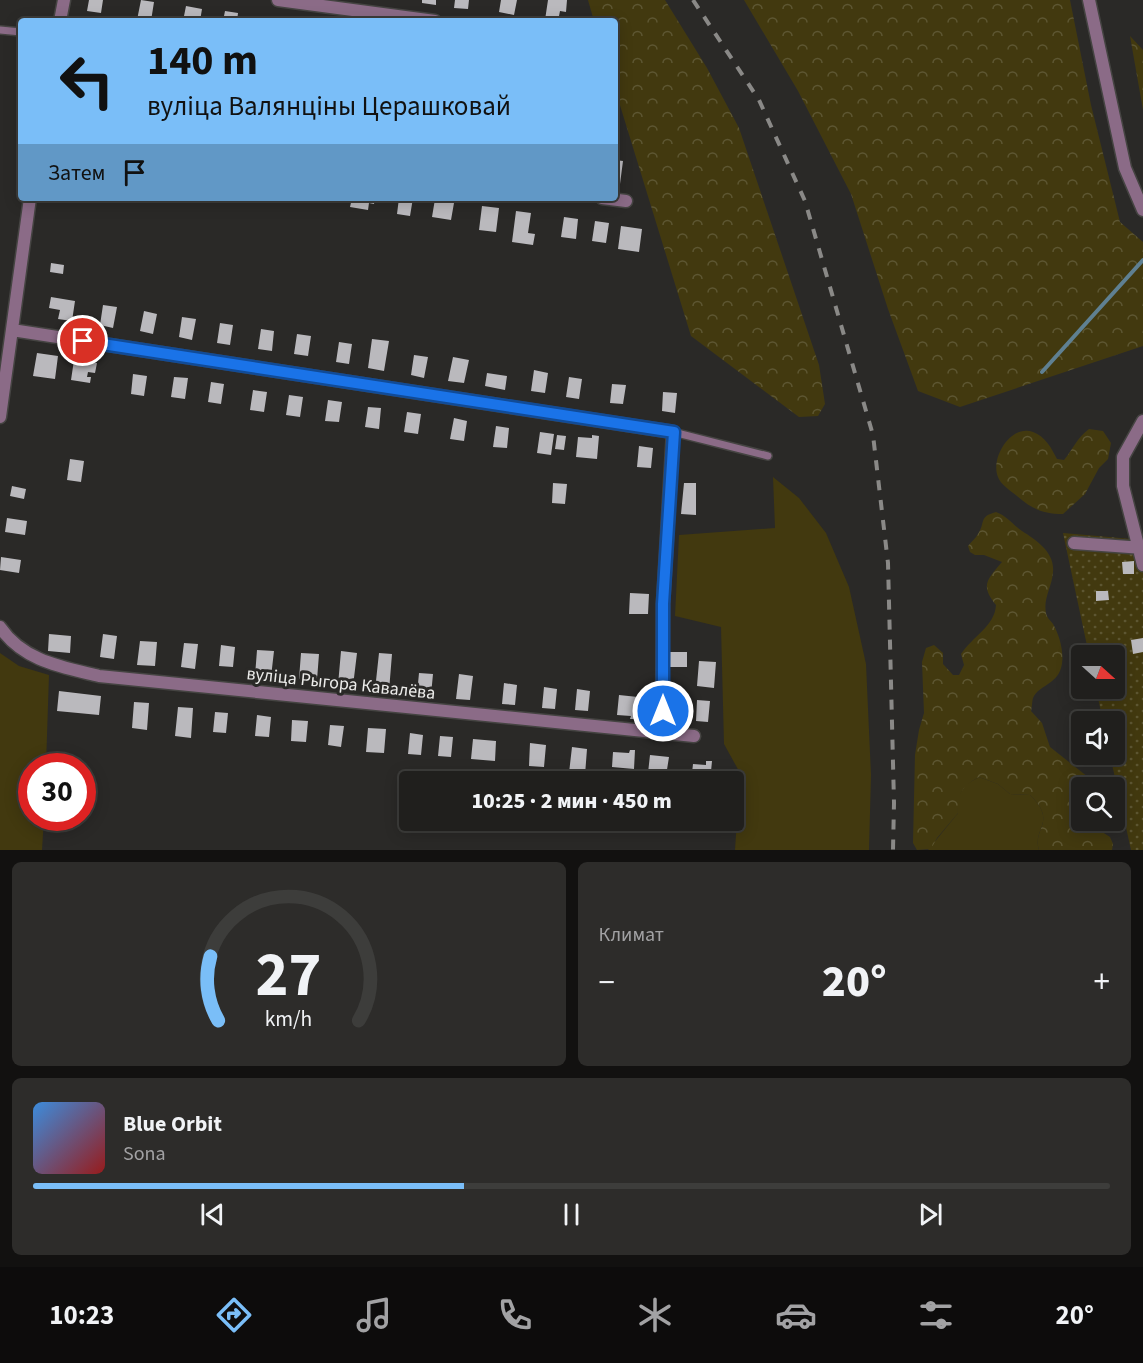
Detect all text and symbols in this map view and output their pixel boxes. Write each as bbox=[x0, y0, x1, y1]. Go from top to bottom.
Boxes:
text: 140 m bbox=[147, 31, 258, 91]
icon: left bbox=[48, 42, 126, 120]
text: вуліца Валянціны Церашковай bbox=[147, 87, 511, 126]
icon: arrive bbox=[118, 156, 151, 189]
text: Затем bbox=[48, 157, 106, 189]
pin bbox=[57, 315, 108, 366]
icon: arrive bbox=[66, 324, 99, 357]
north arrow bbox=[1071, 645, 1125, 699]
map controls bbox=[1071, 645, 1125, 831]
street label: вуліца Рыгора Кавалёва bbox=[245, 661, 437, 706]
position arrow bbox=[631, 679, 695, 743]
button: sound bbox=[1071, 711, 1125, 765]
speed limit sign: 30 bbox=[18, 753, 96, 831]
button: search bbox=[1071, 777, 1125, 831]
text: 10:25 · 2 мин · 450 m bbox=[471, 785, 672, 817]
text: Климат bbox=[599, 921, 664, 949]
text: 27 bbox=[256, 931, 322, 1020]
text: 20° bbox=[822, 950, 887, 1014]
text: − bbox=[599, 959, 615, 1006]
text: + bbox=[1094, 959, 1110, 1006]
text: km/h bbox=[265, 1004, 313, 1035]
text: Blue Orbit bbox=[123, 1108, 222, 1140]
text: Sona bbox=[123, 1140, 166, 1168]
icon: previous bbox=[196, 1198, 229, 1231]
icon: pause bbox=[555, 1198, 588, 1231]
icon: next bbox=[914, 1198, 947, 1231]
icon: directions bbox=[213, 1294, 255, 1336]
icon: music bbox=[353, 1294, 395, 1336]
icon: phone bbox=[494, 1294, 536, 1336]
icon: climate bbox=[634, 1294, 676, 1336]
icon: car bbox=[775, 1294, 817, 1336]
icon: filters bbox=[915, 1294, 957, 1336]
text: 10:23 bbox=[49, 1296, 114, 1335]
text: 20° bbox=[1055, 1296, 1094, 1335]

